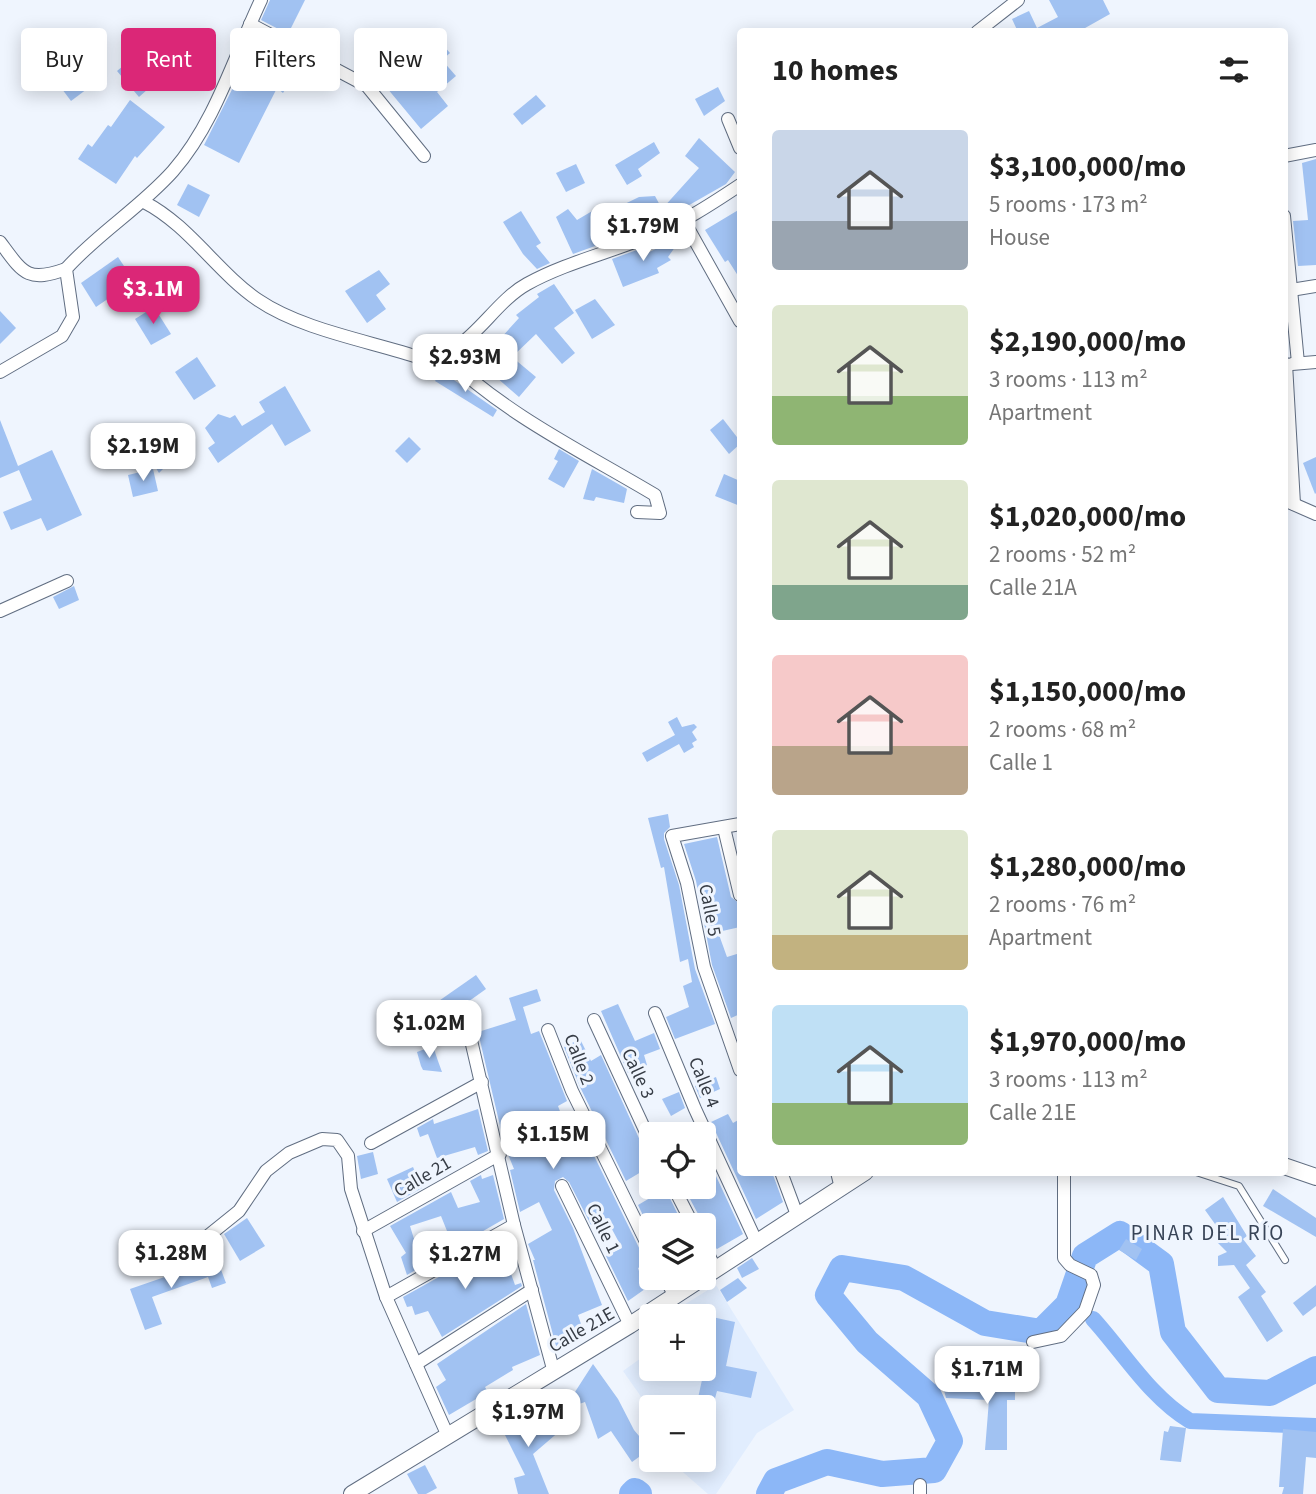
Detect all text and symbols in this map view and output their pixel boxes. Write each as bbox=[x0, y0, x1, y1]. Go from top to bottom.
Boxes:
chip: Buy bbox=[21, 28, 107, 91]
chip: Rent bbox=[121, 28, 216, 91]
chip: Filters bbox=[230, 28, 340, 91]
chip: New bbox=[354, 28, 447, 91]
text: 10 homes bbox=[772, 49, 898, 92]
icon: filters bbox=[1215, 51, 1253, 89]
text: $3,100,000/mo bbox=[989, 145, 1186, 188]
icon: home bbox=[828, 158, 912, 242]
text: 5 rooms · 173 m² bbox=[989, 188, 1148, 221]
pin: $1.79M bbox=[586, 204, 700, 263]
text: $1.79M bbox=[606, 209, 680, 242]
text: House bbox=[989, 221, 1050, 254]
pin: $3.1M bbox=[104, 266, 202, 326]
text: $3.1M bbox=[123, 272, 183, 305]
text: $2,190,000/mo bbox=[989, 320, 1186, 363]
icon: home bbox=[828, 333, 912, 417]
pin: $2.93M bbox=[408, 334, 522, 394]
text: $2.93M bbox=[428, 340, 502, 373]
text: 3 rooms · 113 m² bbox=[989, 363, 1148, 396]
text: Apartment bbox=[989, 396, 1092, 429]
pin: $2.19M bbox=[86, 424, 200, 483]
text: $2.19M bbox=[106, 429, 180, 462]
text: $1,020,000/mo bbox=[989, 495, 1186, 538]
icon: home bbox=[828, 508, 912, 592]
text: 2 rooms · 52 m² bbox=[989, 538, 1136, 571]
text: Calle 21A bbox=[989, 571, 1077, 604]
text: $1,150,000/mo bbox=[989, 670, 1186, 713]
icon: home bbox=[828, 683, 912, 767]
text: 2 rooms · 68 m² bbox=[989, 713, 1136, 746]
text: Calle 1 bbox=[989, 746, 1053, 779]
text: $1,280,000/mo bbox=[989, 845, 1186, 888]
icon: home bbox=[828, 858, 912, 942]
street label: Calle 5 bbox=[691, 882, 728, 939]
text: 2 rooms · 76 m² bbox=[989, 888, 1136, 921]
text: Apartment bbox=[989, 921, 1092, 954]
pin: $1.02M bbox=[372, 1000, 486, 1060]
text: $1.02M bbox=[392, 1006, 466, 1039]
text: $1,970,000/mo bbox=[989, 1020, 1186, 1063]
street label: Calle 2 bbox=[557, 1030, 601, 1089]
icon: home bbox=[828, 1033, 912, 1117]
street label: Calle 3 bbox=[614, 1044, 661, 1103]
street label: Calle 4 bbox=[681, 1053, 726, 1112]
text: 3 rooms · 113 m² bbox=[989, 1063, 1148, 1096]
text: Calle 21E bbox=[989, 1096, 1076, 1129]
pin: $1.15M bbox=[496, 1112, 610, 1171]
text: $1.15M bbox=[516, 1117, 590, 1150]
map controls bbox=[639, 1122, 716, 1472]
button: locate bbox=[639, 1122, 716, 1199]
street label: Calle 21 bbox=[389, 1150, 456, 1205]
street label: Calle 1 bbox=[579, 1199, 626, 1258]
button: layers bbox=[639, 1213, 716, 1290]
district label: PINAR DEL RÍO bbox=[1131, 1218, 1285, 1248]
pin: $1.28M bbox=[114, 1230, 228, 1290]
pin: $1.27M bbox=[408, 1232, 522, 1291]
text: $1.28M bbox=[134, 1236, 208, 1269]
text: $1.27M bbox=[428, 1237, 502, 1270]
street label: Calle 21E bbox=[544, 1301, 620, 1360]
button: + bbox=[639, 1304, 716, 1381]
pin: $1.71M bbox=[930, 1346, 1044, 1406]
text: $1.71M bbox=[950, 1352, 1024, 1385]
pin: $1.97M bbox=[471, 1390, 585, 1449]
text: $1.97M bbox=[491, 1395, 565, 1428]
button: − bbox=[639, 1395, 716, 1472]

